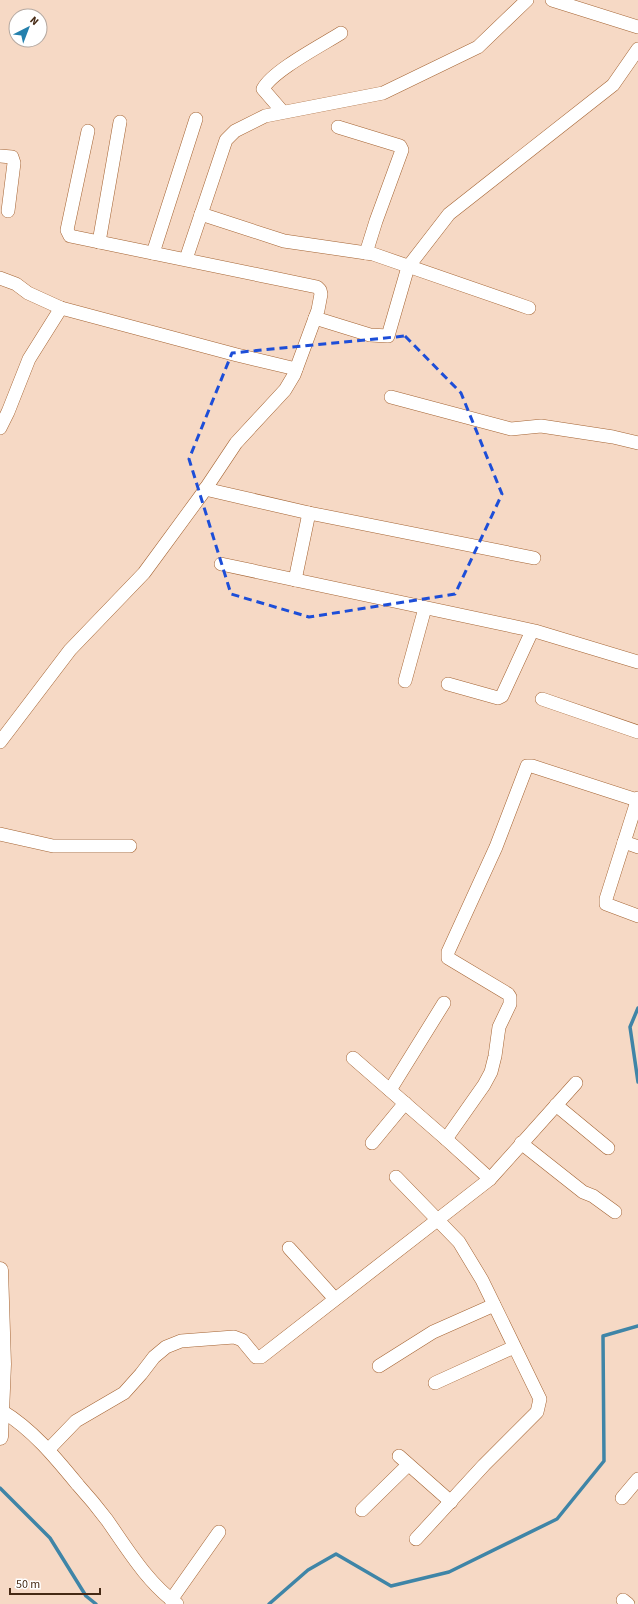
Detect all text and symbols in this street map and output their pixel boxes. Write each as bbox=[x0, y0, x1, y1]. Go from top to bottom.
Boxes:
north arrow bbox=[8, 8, 48, 48]
text: N bbox=[27, 13, 42, 29]
scale bar bbox=[10, 1570, 100, 1596]
text: 50 m bbox=[16, 1576, 40, 1593]

